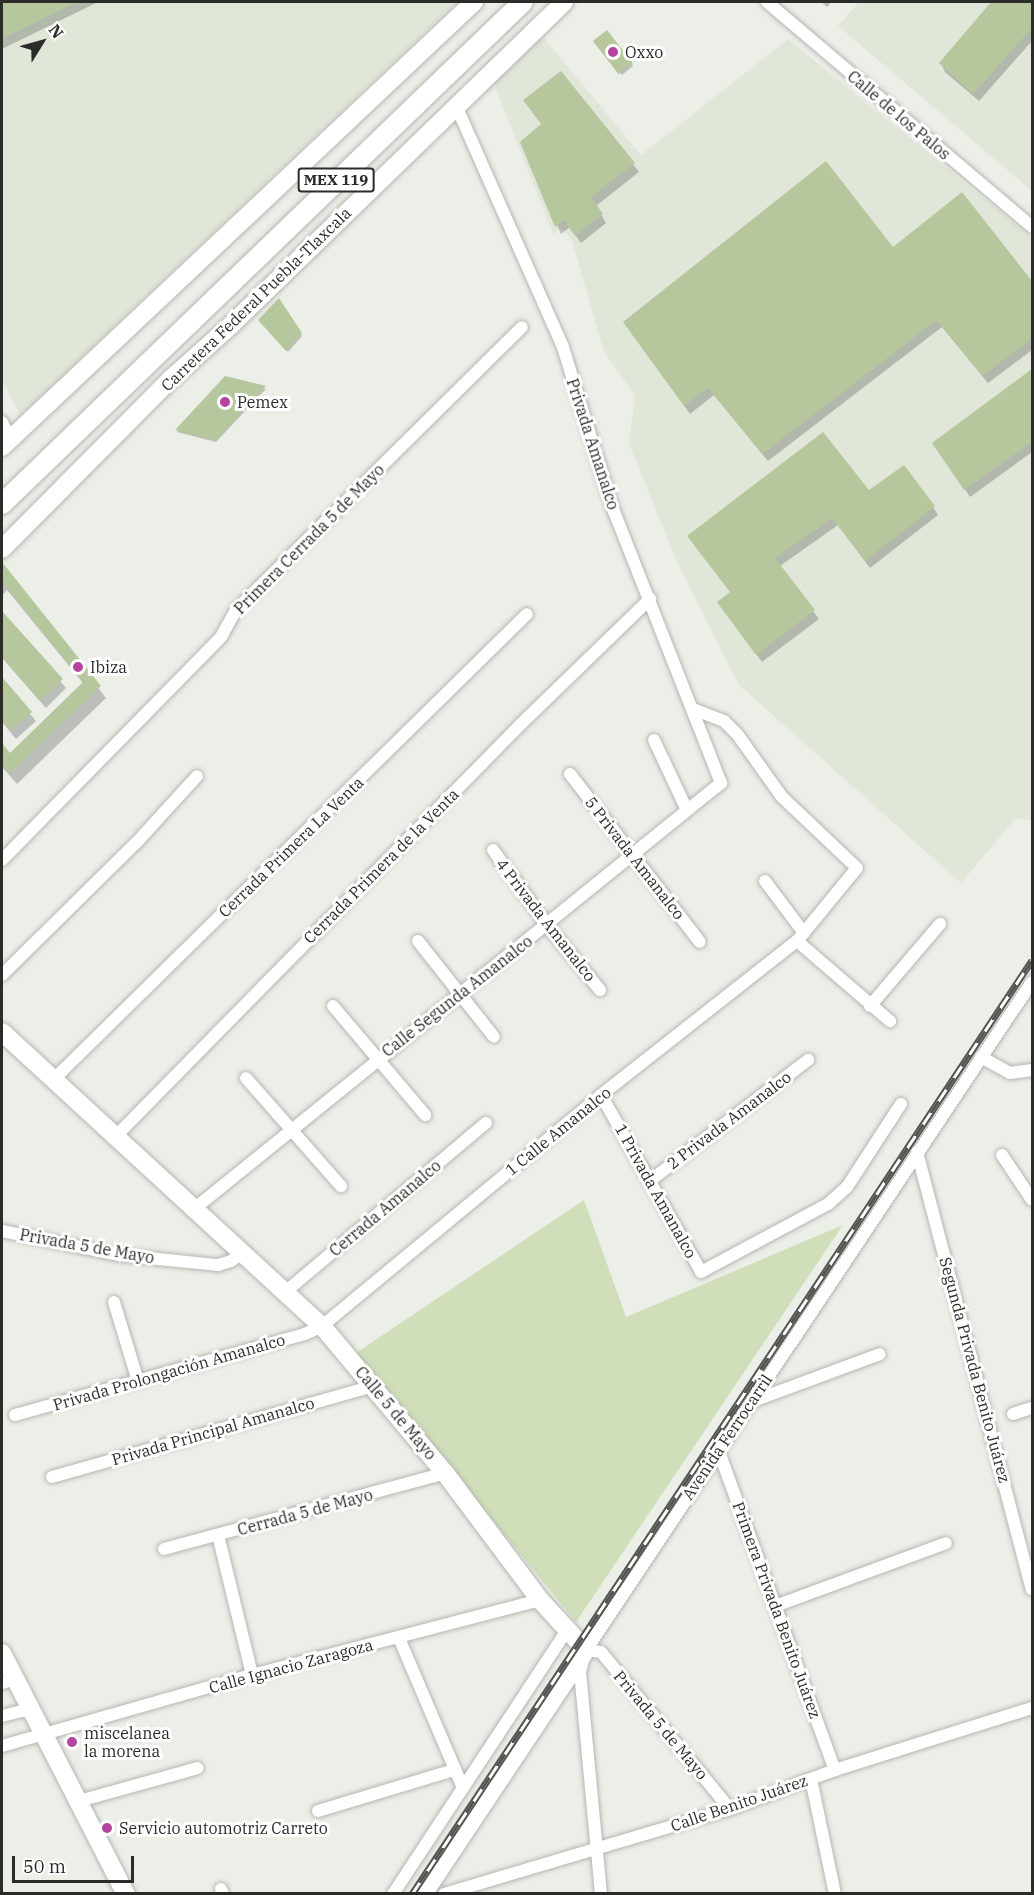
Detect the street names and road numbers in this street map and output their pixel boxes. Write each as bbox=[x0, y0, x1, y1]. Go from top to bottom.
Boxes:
street label: Calle de los Palos bbox=[844, 66, 954, 164]
road number: MEX 119 bbox=[297, 168, 375, 192]
street label: Carretera Federal Puebla-Tlaxcala bbox=[157, 203, 355, 395]
street label: Privada Amanalco bbox=[563, 376, 623, 512]
street label: Primera Cerrada 5 de Mayo bbox=[230, 460, 388, 618]
street label: Cerrada Primera La Venta bbox=[215, 773, 367, 921]
street label: Cerrada Primera de la Venta bbox=[299, 784, 463, 948]
street label: 5 Privada Amanalco bbox=[581, 793, 689, 923]
street label: 4 Privada Amanalco bbox=[492, 855, 600, 985]
street label: Calle Segunda Amanalco bbox=[378, 931, 536, 1061]
street label: 2 Privada Amanalco bbox=[663, 1067, 795, 1173]
street label: 1 Calle Amanalco bbox=[501, 1083, 615, 1179]
street label: 1 Privada Amanalco bbox=[611, 1121, 701, 1261]
street label: Cerrada Amanalco bbox=[325, 1156, 445, 1260]
street label: Privada 5 de Mayo bbox=[18, 1225, 156, 1267]
street label: Segunda Privada Benito Juárez bbox=[936, 1255, 1014, 1485]
street label: Privada Prolongación Amanalco bbox=[51, 1330, 287, 1414]
street label: Calle 5 de Mayo bbox=[351, 1362, 441, 1464]
street label: Avenida Ferrocarril bbox=[678, 1371, 776, 1503]
street label: Privada Principal Amanalco bbox=[110, 1393, 316, 1469]
street label: Cerrada 5 de Mayo bbox=[235, 1485, 375, 1539]
street label: Primera Privada Benito Juárez bbox=[729, 1499, 825, 1721]
street label: Calle Ignacio Zaragoza bbox=[207, 1635, 375, 1697]
street label: Privada 5 de Mayo bbox=[610, 1667, 712, 1783]
street label: Calle Benito Juárez bbox=[668, 1771, 810, 1835]

